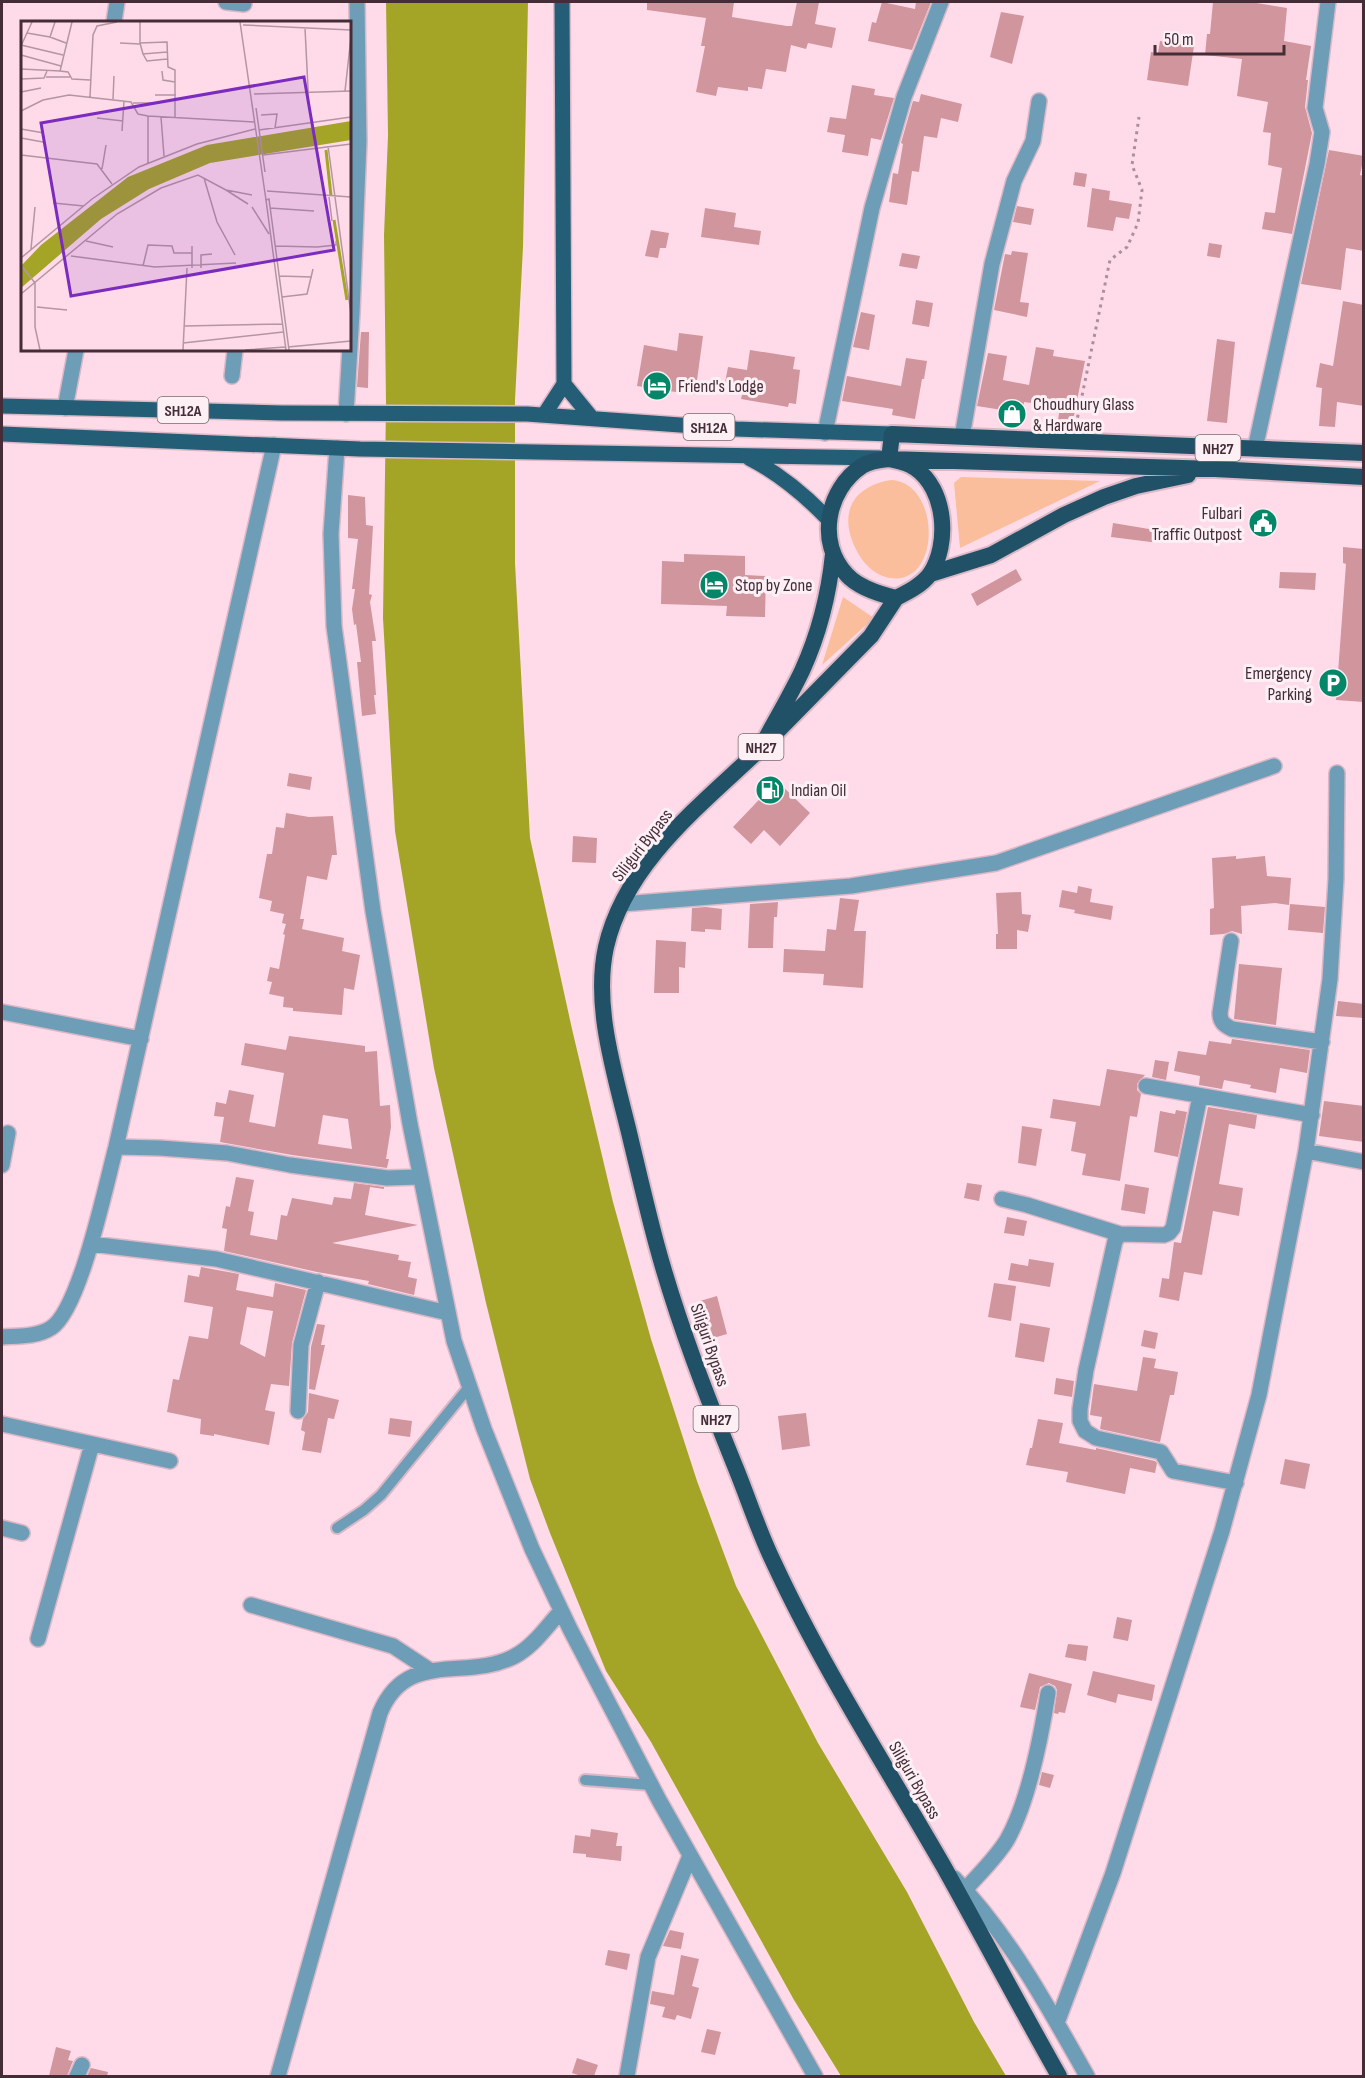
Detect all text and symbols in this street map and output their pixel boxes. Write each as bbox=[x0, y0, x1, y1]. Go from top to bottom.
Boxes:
scale bar bbox=[1155, 18, 1284, 56]
inset map bbox=[21, 21, 351, 351]
text: 50 m bbox=[1164, 29, 1194, 50]
hotel icon: Friend's Lodge bbox=[641, 370, 673, 402]
place label: Friend's Lodge bbox=[678, 376, 764, 397]
place label: Choudhury Glass & Hardware bbox=[1033, 394, 1134, 436]
road number: SH12A bbox=[158, 397, 208, 423]
shop icon: Choudhury Glass & Hardware bbox=[996, 398, 1028, 430]
road number: SH12A bbox=[684, 414, 734, 440]
road number: NH27 bbox=[1196, 435, 1240, 461]
place label: Fulbari Traffic Outpost bbox=[1152, 503, 1242, 545]
public building icon: Fulbari Traffic Outpost bbox=[1247, 507, 1279, 539]
hotel icon: Stop by Zone bbox=[698, 569, 730, 601]
place label: Stop by Zone bbox=[735, 575, 812, 596]
place label: Emergency Parking bbox=[1245, 663, 1312, 705]
parking icon: Emergency Parking bbox=[1317, 667, 1349, 699]
road number: NH27 bbox=[738, 734, 783, 760]
fuel station icon: Indian Oil bbox=[754, 774, 786, 806]
place label: Indian Oil bbox=[791, 780, 846, 801]
street label: Siliguri Bypass bbox=[608, 805, 677, 886]
street label: Siliguri Bypass bbox=[686, 1301, 733, 1389]
road number: NH27 bbox=[694, 1406, 738, 1432]
street label: Siliguri Bypass bbox=[884, 1738, 945, 1823]

